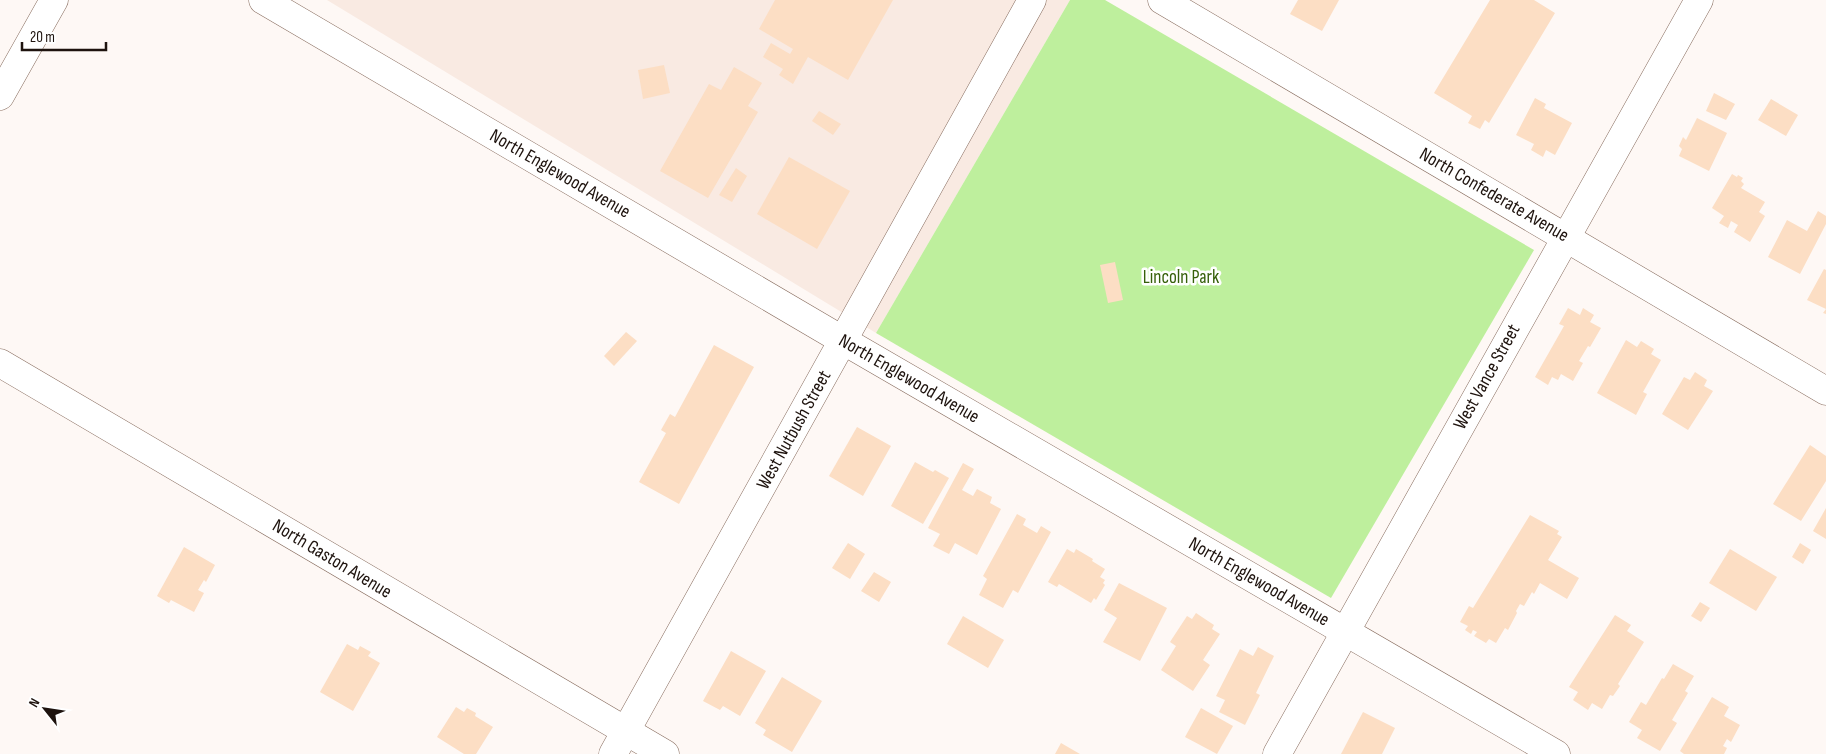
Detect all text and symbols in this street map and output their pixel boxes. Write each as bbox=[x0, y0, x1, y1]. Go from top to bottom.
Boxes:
scale bar bbox=[22, 20, 106, 52]
text: 20 m bbox=[30, 28, 55, 47]
street label: North Englewood Avenue bbox=[486, 124, 634, 224]
street label: North Confederate Avenue bbox=[1415, 143, 1573, 247]
park label: Lincoln Park bbox=[1143, 266, 1220, 289]
street label: West Vance Street bbox=[1449, 320, 1526, 434]
street label: North Englewood Avenue bbox=[835, 329, 983, 429]
street label: West Nutbush Street bbox=[752, 366, 836, 494]
street label: North Gaston Avenue bbox=[268, 514, 396, 604]
street label: North Englewood Avenue bbox=[1185, 532, 1333, 632]
north arrow bbox=[20, 684, 70, 734]
text: N bbox=[25, 695, 43, 710]

